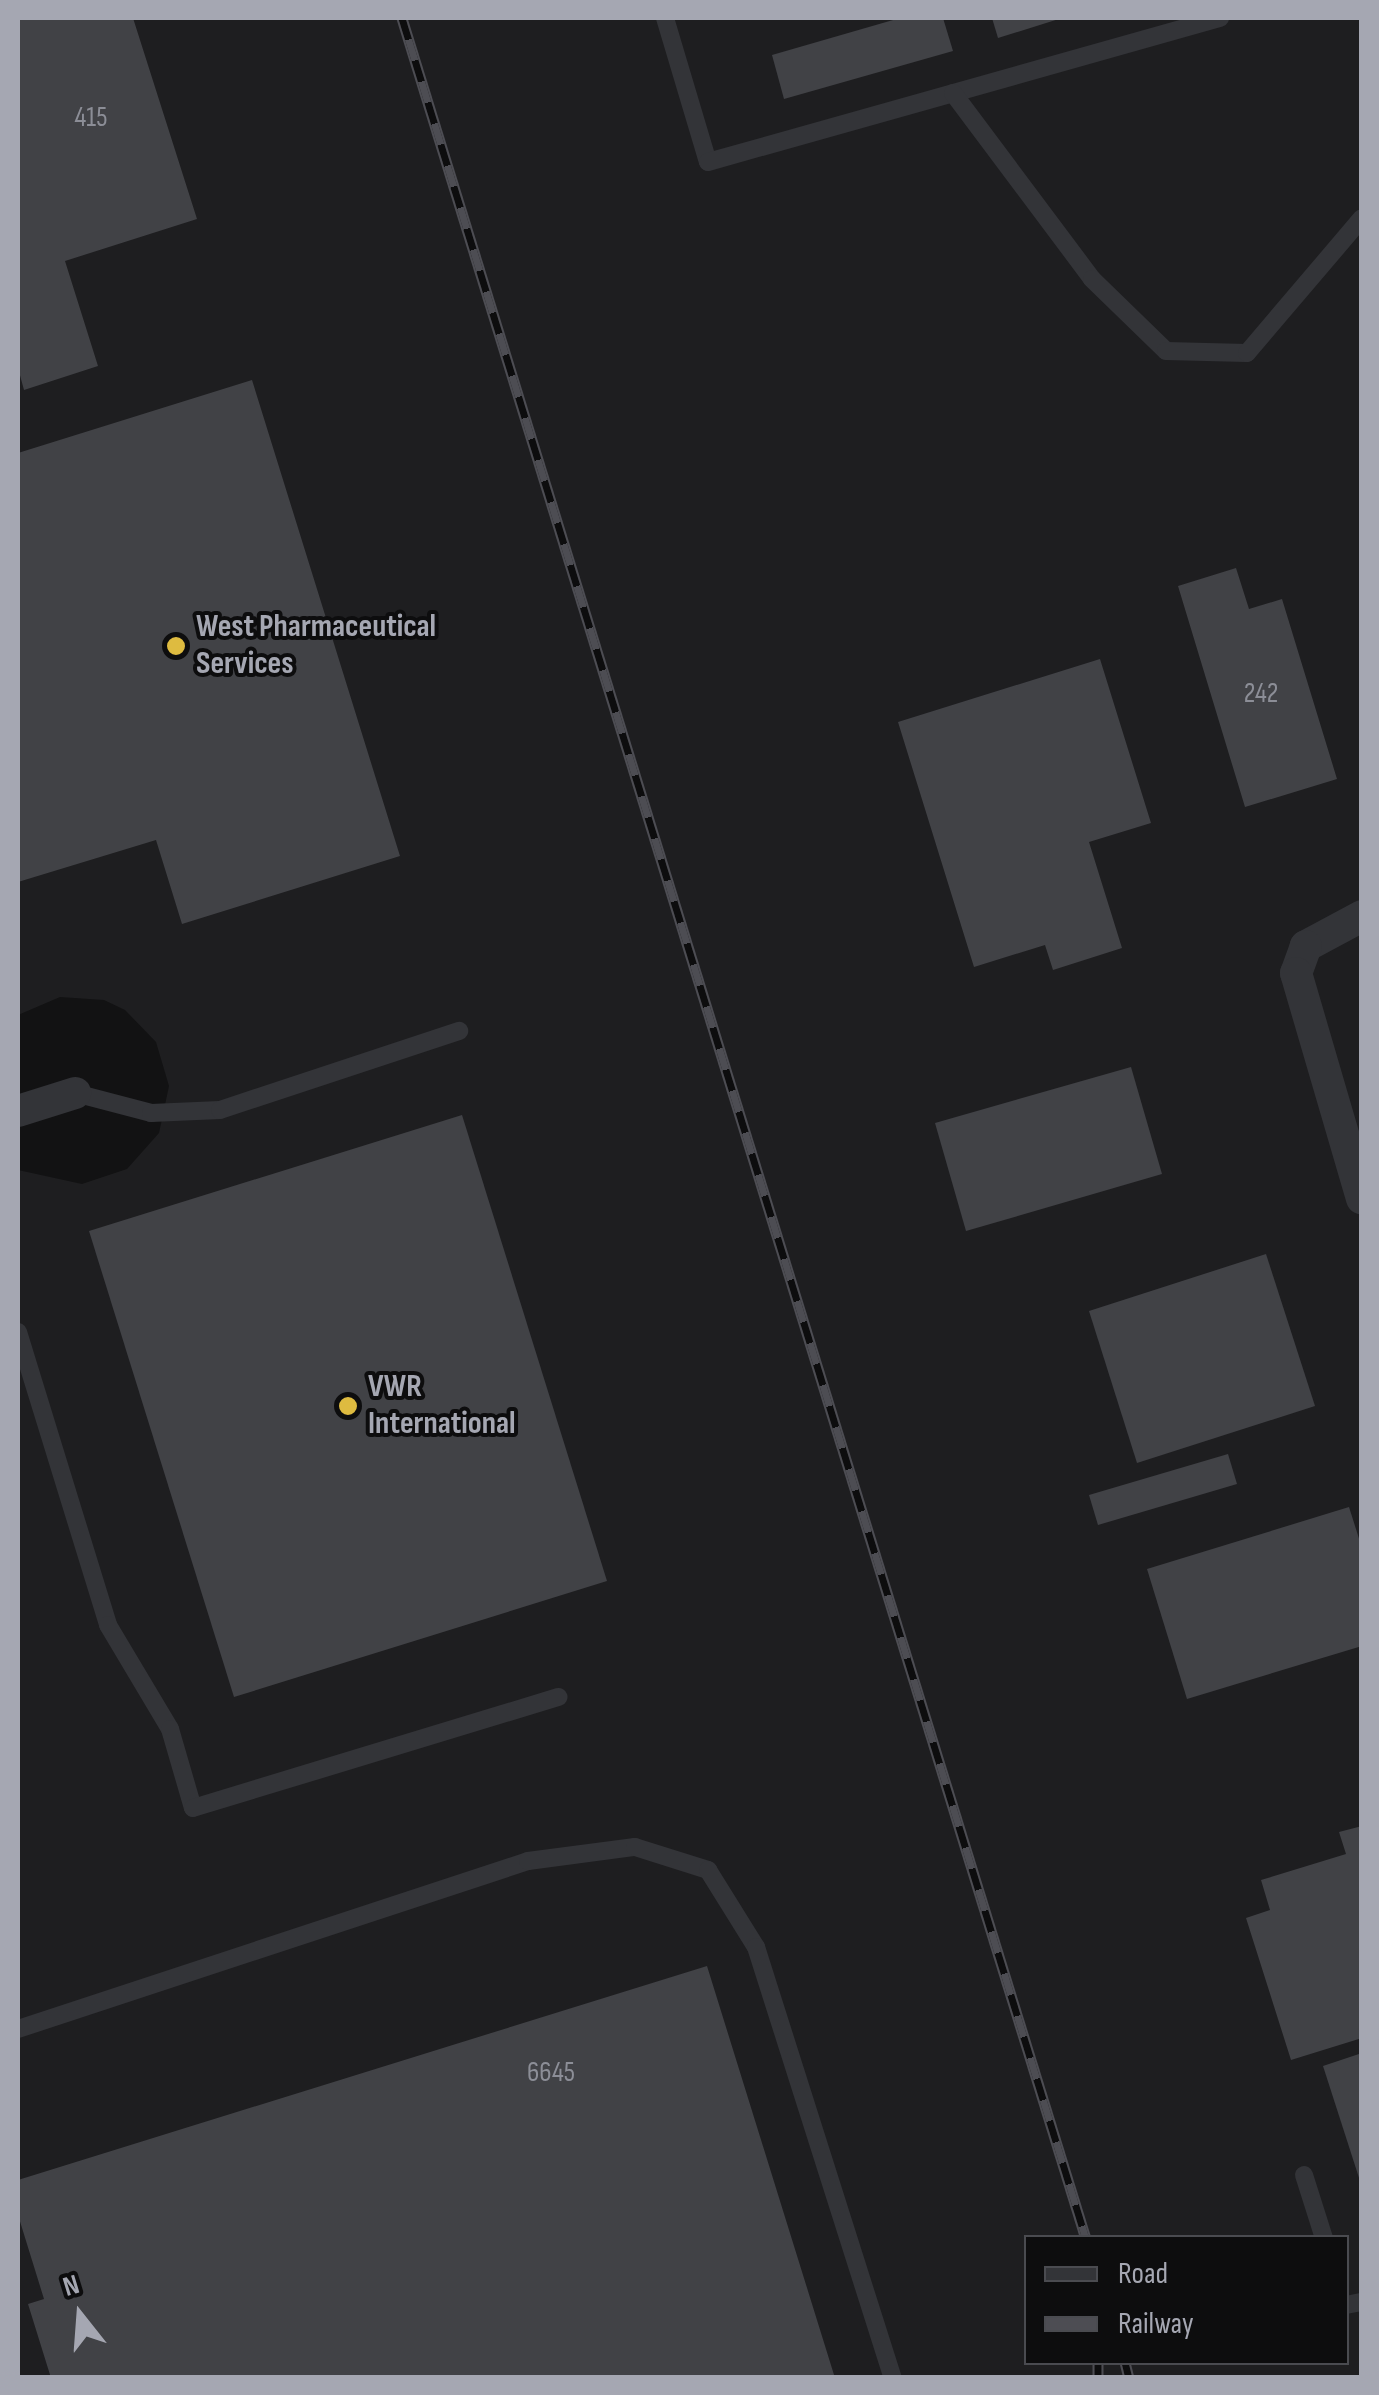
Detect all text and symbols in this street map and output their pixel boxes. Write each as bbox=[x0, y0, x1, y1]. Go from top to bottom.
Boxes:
house number: 415 bbox=[75, 101, 107, 135]
place label: West Pharmaceutical Services bbox=[196, 609, 436, 684]
marker: West Pharmaceutical Services bbox=[165, 635, 187, 657]
house number: 242 bbox=[1244, 677, 1278, 711]
place label: VWR International bbox=[368, 1369, 516, 1444]
marker: VWR International bbox=[337, 1395, 359, 1417]
house number: 6645 bbox=[527, 2056, 575, 2090]
legend bbox=[1024, 2235, 1349, 2365]
text: Road bbox=[1118, 2256, 1168, 2292]
north arrow bbox=[30, 2265, 130, 2365]
text: N bbox=[59, 2268, 83, 2304]
text: Railway bbox=[1118, 2306, 1194, 2342]

